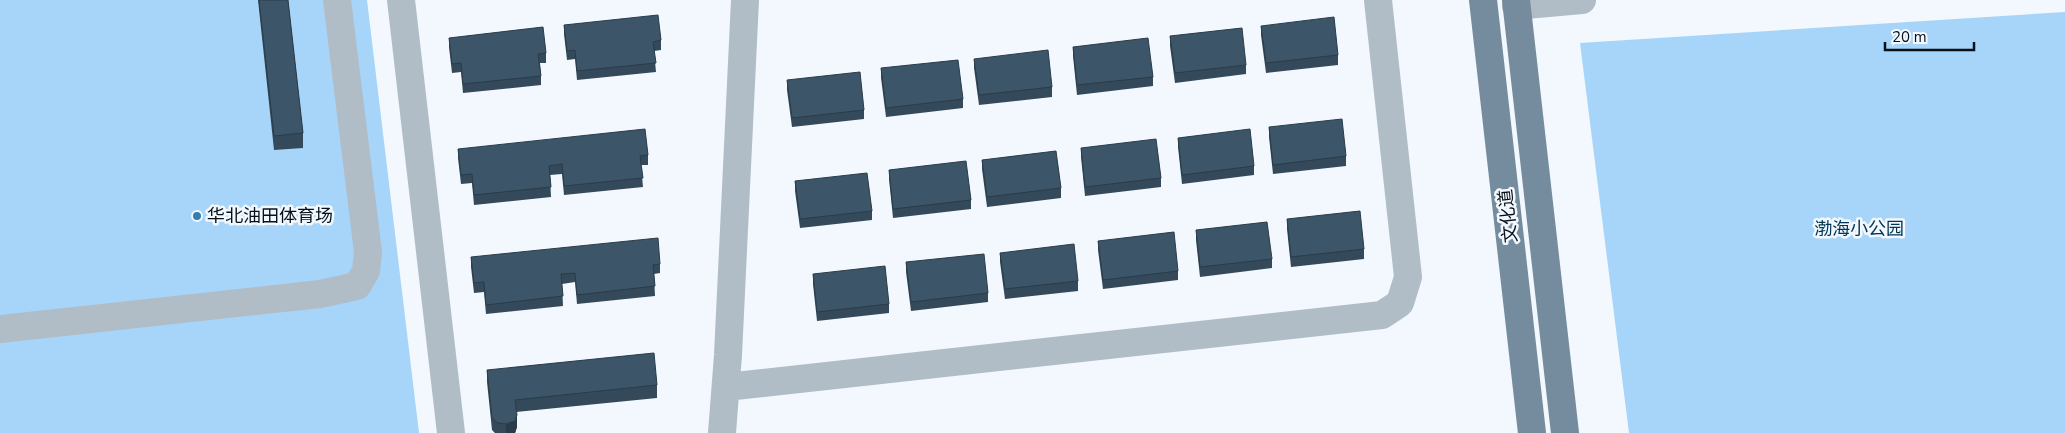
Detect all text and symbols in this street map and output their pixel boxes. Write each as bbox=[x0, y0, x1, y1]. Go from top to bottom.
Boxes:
scale bar bbox=[1885, 20, 1974, 52]
text: 20 m bbox=[1892, 27, 1927, 47]
street label: 文化道 bbox=[1493, 188, 1523, 244]
place label: 华北油田体育场 bbox=[207, 204, 333, 228]
marker: 华北油田体育场 bbox=[191, 210, 203, 222]
park label: 渤海小公园 bbox=[1814, 217, 1904, 241]

